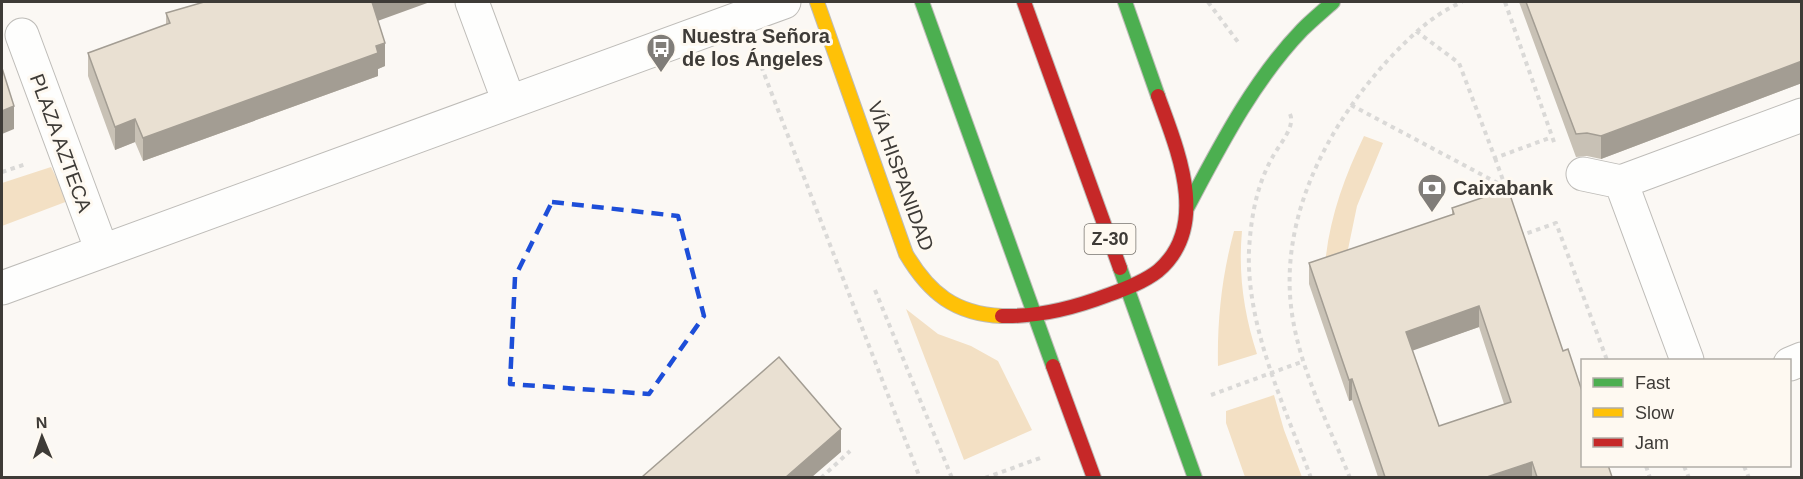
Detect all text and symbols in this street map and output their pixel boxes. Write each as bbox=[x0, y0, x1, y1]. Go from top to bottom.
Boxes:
place label: Nuestra Señora de los Ángeles bbox=[682, 25, 831, 70]
bus stop icon: Nuestra Señora de los Ángeles bbox=[645, 32, 677, 74]
street label: PLAZA AZTECA bbox=[26, 71, 96, 216]
street label: VÍA HISPANIDAD bbox=[864, 98, 938, 254]
bank icon: Caixabank bbox=[1416, 172, 1448, 214]
place label: Caixabank bbox=[1453, 177, 1554, 199]
road number: Z-30 bbox=[1084, 224, 1136, 254]
legend bbox=[1581, 359, 1791, 467]
text: Fast bbox=[1635, 373, 1670, 393]
text: Slow bbox=[1635, 403, 1675, 423]
north arrow bbox=[12, 407, 72, 467]
text: N bbox=[35, 414, 48, 431]
text: Jam bbox=[1635, 433, 1669, 453]

